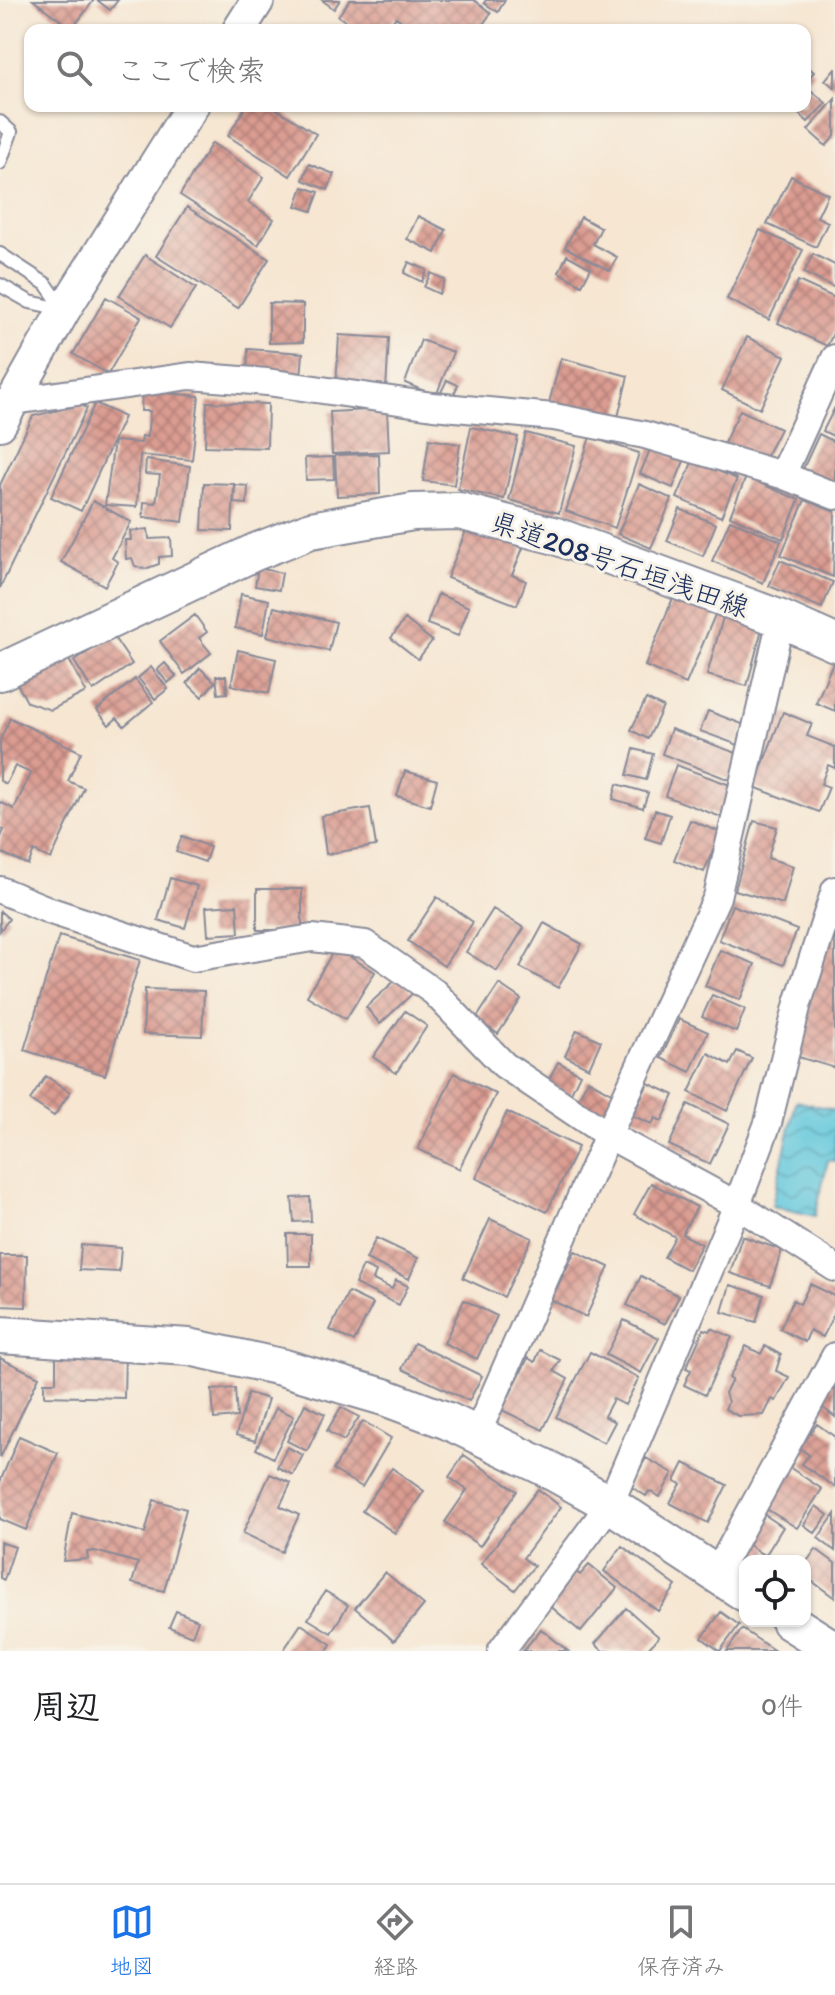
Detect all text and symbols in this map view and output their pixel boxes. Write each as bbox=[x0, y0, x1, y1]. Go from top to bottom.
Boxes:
search box bbox=[24, 24, 811, 112]
icon: search bbox=[52, 46, 96, 90]
text: ここで検索 bbox=[116, 52, 266, 89]
street label: 県道208号石垣浅田線 bbox=[486, 504, 754, 624]
map controls bbox=[739, 1555, 811, 1627]
button: locate bbox=[739, 1555, 811, 1627]
text: 周辺 bbox=[32, 1686, 100, 1727]
text: 0件 bbox=[761, 1690, 803, 1722]
tab: 地図 bbox=[110, 1900, 154, 1980]
tab: 経路 bbox=[373, 1900, 417, 1980]
tab: 保存済み bbox=[637, 1900, 725, 1980]

